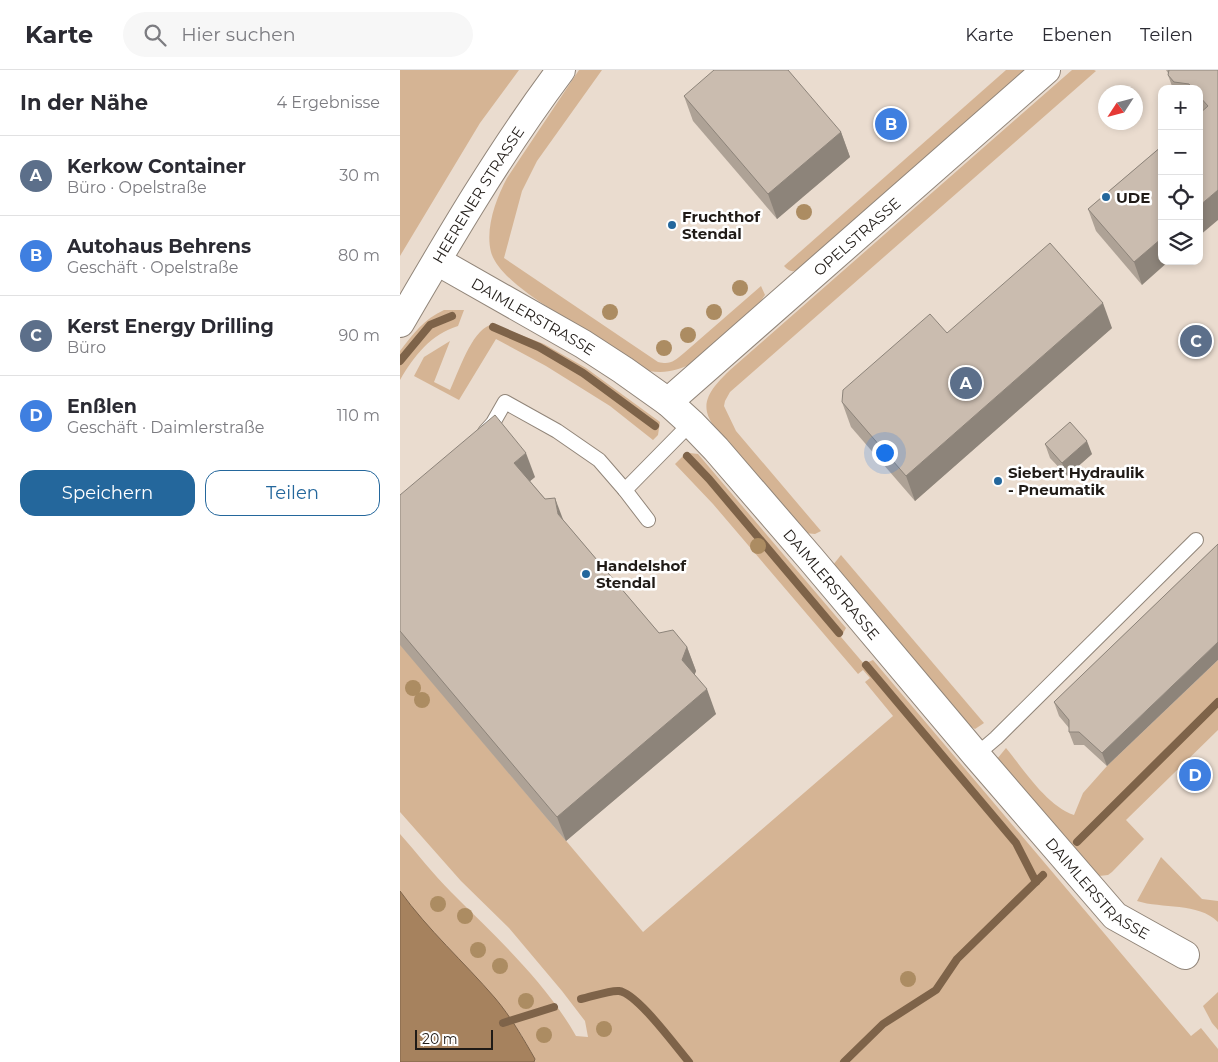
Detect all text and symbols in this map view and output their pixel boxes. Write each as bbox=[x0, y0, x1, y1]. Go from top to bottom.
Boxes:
search box bbox=[123, 12, 473, 57]
text: Karte bbox=[25, 20, 93, 49]
icon: search bbox=[141, 21, 169, 49]
text: Hier suchen bbox=[181, 23, 296, 46]
text: Karte bbox=[965, 24, 1014, 46]
text: Ebenen bbox=[1042, 24, 1112, 46]
text: Teilen bbox=[1140, 24, 1193, 46]
north arrow bbox=[1098, 85, 1143, 130]
map controls bbox=[1158, 85, 1203, 265]
button: + bbox=[1158, 85, 1203, 130]
text: In der Nähe bbox=[20, 90, 148, 115]
text: 4 Ergebnisse bbox=[276, 93, 380, 112]
pin: B bbox=[875, 105, 907, 143]
street label: HEERENER STRASSE bbox=[428, 123, 528, 267]
button: − bbox=[1158, 130, 1203, 175]
text: Kerkow Container bbox=[67, 155, 246, 178]
text: A bbox=[30, 166, 42, 185]
text: 30 m bbox=[339, 166, 380, 185]
button: locate bbox=[1158, 175, 1203, 220]
text: Büro · Opelstraße bbox=[67, 178, 207, 197]
place label: UDE bbox=[1116, 188, 1150, 207]
marker: UDE bbox=[1100, 191, 1112, 203]
street label: OPELSTRASSE bbox=[809, 193, 904, 280]
place label: Fruchthof Stendal bbox=[682, 207, 761, 243]
marker: Fruchthof Stendal bbox=[666, 219, 678, 231]
button: layers bbox=[1158, 220, 1203, 265]
text: Autohaus Behrens bbox=[67, 235, 251, 258]
text: B bbox=[30, 246, 42, 265]
text: 80 m bbox=[338, 246, 380, 265]
text: Geschäft · Opelstraße bbox=[67, 258, 238, 277]
street label: DAIMLERSTRASSE bbox=[468, 273, 599, 359]
text: Kerst Energy Drilling bbox=[67, 315, 274, 338]
pin: C bbox=[1180, 322, 1212, 360]
text: C bbox=[30, 326, 42, 345]
text: 90 m bbox=[338, 326, 380, 345]
text: Büro bbox=[67, 338, 106, 357]
pin: A bbox=[950, 364, 982, 402]
text: Enßlen bbox=[67, 395, 137, 418]
text: D bbox=[29, 406, 43, 425]
text: 110 m bbox=[337, 406, 380, 425]
text: Geschäft · Daimlerstraße bbox=[67, 418, 264, 437]
your location bbox=[872, 440, 898, 466]
place label: Siebert Hydraulik - Pneumatik bbox=[1008, 463, 1145, 499]
button: Speichern bbox=[20, 470, 195, 516]
button: Teilen bbox=[205, 470, 380, 516]
marker: Siebert Hydraulik - Pneumatik bbox=[992, 475, 1004, 487]
street label: DAIMLERSTRASSE bbox=[780, 525, 884, 643]
place label: Handelshof Stendal bbox=[596, 556, 687, 592]
marker: Handelshof Stendal bbox=[580, 568, 592, 580]
pin: D bbox=[1179, 756, 1211, 794]
street label: DAIMLERSTRASSE bbox=[1042, 833, 1153, 943]
scale bar bbox=[415, 1027, 492, 1050]
text: 20 m bbox=[422, 1030, 458, 1048]

